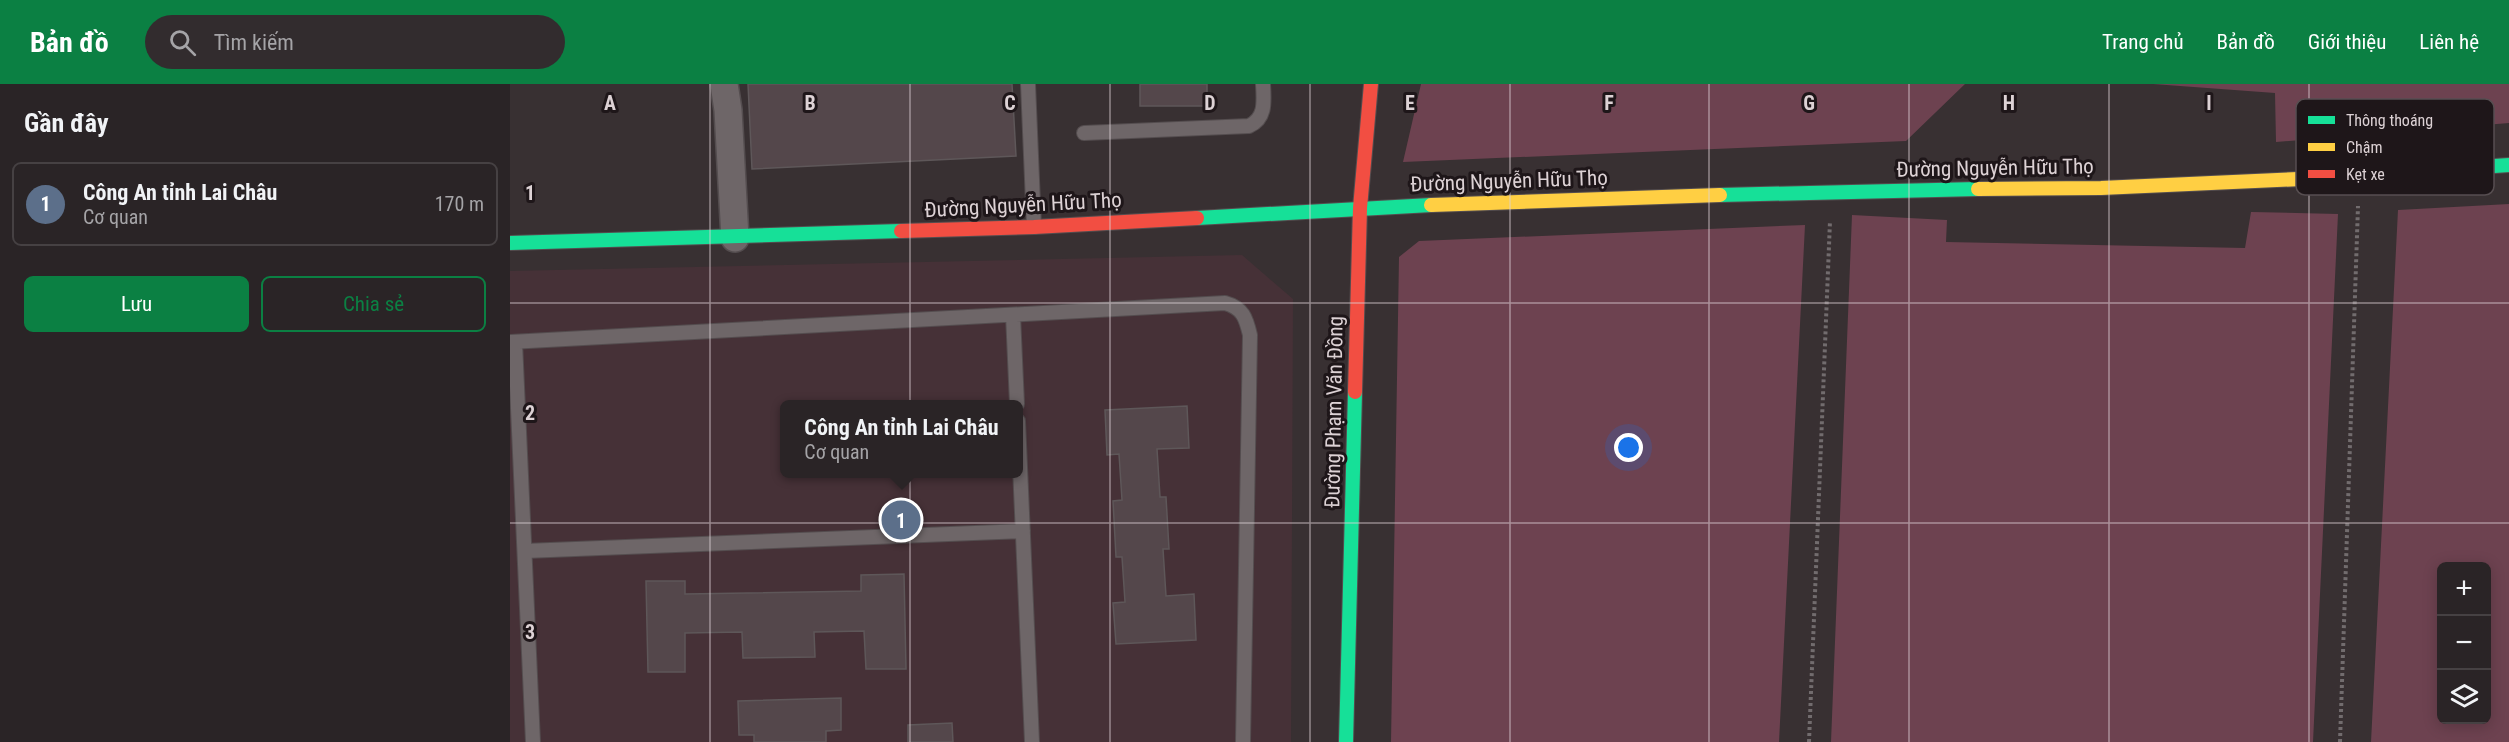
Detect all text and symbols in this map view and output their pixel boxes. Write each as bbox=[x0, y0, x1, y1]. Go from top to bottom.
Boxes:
search box bbox=[145, 15, 565, 69]
text: Bản đồ bbox=[30, 26, 109, 59]
icon: search bbox=[166, 26, 199, 59]
text: Tìm kiếm bbox=[214, 30, 294, 55]
text: Trang chủ bbox=[2102, 30, 2184, 54]
text: Bản đồ bbox=[2217, 30, 2275, 54]
text: Giới thiệu bbox=[2308, 30, 2386, 54]
text: Liên hệ bbox=[2419, 30, 2479, 54]
text: A bbox=[604, 91, 616, 115]
text: B bbox=[804, 91, 816, 115]
text: C bbox=[1004, 91, 1016, 115]
text: D bbox=[1204, 91, 1216, 115]
text: E bbox=[1405, 91, 1415, 115]
text: F bbox=[1604, 91, 1614, 115]
text: G bbox=[1803, 91, 1815, 115]
text: H bbox=[2003, 91, 2015, 115]
text: I bbox=[2206, 91, 2212, 115]
legend bbox=[2296, 99, 2494, 195]
text: Gần đây bbox=[24, 108, 109, 138]
text: Thông thoáng bbox=[2346, 111, 2433, 130]
text: Chậm bbox=[2346, 138, 2383, 157]
street label: Đường Nguyễn Hữu Thọ bbox=[1896, 154, 2094, 182]
text: Kẹt xe bbox=[2346, 165, 2385, 184]
street label: Đường Nguyễn Hữu Thọ bbox=[1410, 166, 1608, 196]
text: Công An tỉnh Lai Châu bbox=[83, 180, 277, 205]
text: 1 bbox=[525, 181, 535, 205]
street label: Đường Nguyễn Hữu Thọ bbox=[924, 188, 1122, 222]
text: 1 bbox=[40, 192, 51, 216]
text: 170 m bbox=[435, 192, 484, 216]
text: Cơ quan bbox=[83, 205, 148, 229]
button: Lưu bbox=[24, 276, 249, 332]
button: Chia sẻ bbox=[261, 276, 486, 332]
street label: Đường Phạm Văn Đồng bbox=[1320, 316, 1348, 508]
popup bbox=[780, 400, 1023, 478]
text: 2 bbox=[525, 401, 535, 425]
text: Công An tỉnh Lai Châu bbox=[804, 415, 999, 440]
your location bbox=[1614, 433, 1643, 462]
text: Cơ quan bbox=[804, 440, 869, 464]
pin: 1 bbox=[882, 498, 920, 542]
map controls bbox=[2437, 562, 2491, 724]
button: + bbox=[2437, 562, 2491, 616]
button: − bbox=[2437, 616, 2491, 670]
text: 3 bbox=[525, 620, 535, 644]
button: layers bbox=[2437, 670, 2491, 724]

